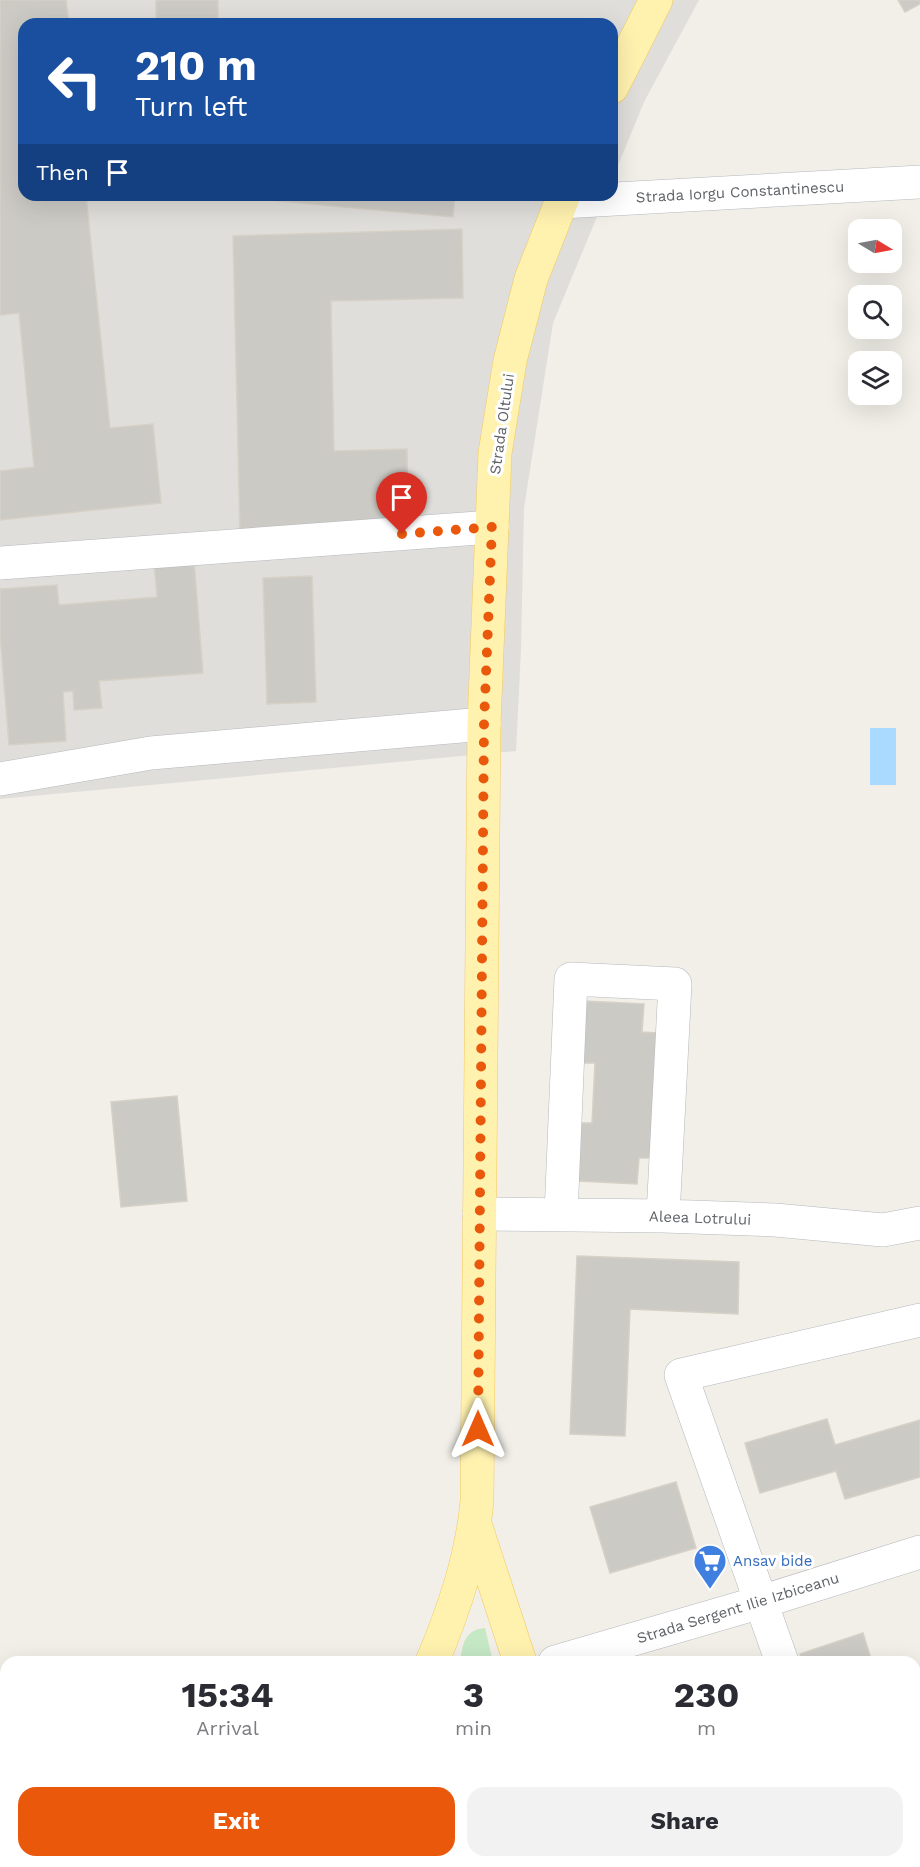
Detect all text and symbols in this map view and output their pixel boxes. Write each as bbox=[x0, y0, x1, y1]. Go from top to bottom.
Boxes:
text: 210 m bbox=[135, 41, 257, 90]
icon: left bbox=[36, 42, 114, 120]
text: Turn left bbox=[135, 91, 247, 123]
icon: arrive bbox=[101, 156, 134, 189]
text: Then bbox=[36, 160, 89, 185]
street label: Strada Iorgu Constantinescu bbox=[635, 178, 845, 206]
north arrow bbox=[848, 219, 902, 273]
map controls bbox=[848, 219, 902, 405]
button: search bbox=[848, 285, 902, 339]
button: layers bbox=[848, 351, 902, 405]
street label: Strada Oltului bbox=[486, 372, 518, 476]
pin bbox=[376, 472, 427, 534]
icon: arrive bbox=[385, 481, 418, 514]
street label: Aleea Lotrului bbox=[649, 1207, 751, 1229]
position arrow bbox=[446, 1397, 510, 1461]
supermarket icon: Ansav bide bbox=[692, 1543, 728, 1590]
place label: Ansav bide bbox=[733, 1552, 812, 1570]
street label: Strada Sergent Ilie Izbiceanu bbox=[635, 1569, 841, 1647]
text: 15:34 bbox=[182, 1674, 274, 1716]
text: 3 bbox=[463, 1674, 484, 1716]
text: 230 bbox=[673, 1674, 739, 1716]
text: Arrival bbox=[196, 1716, 259, 1740]
text: min bbox=[455, 1716, 492, 1740]
text: m bbox=[697, 1716, 716, 1740]
button: Exit bbox=[18, 1787, 455, 1856]
button: Share bbox=[467, 1787, 903, 1856]

